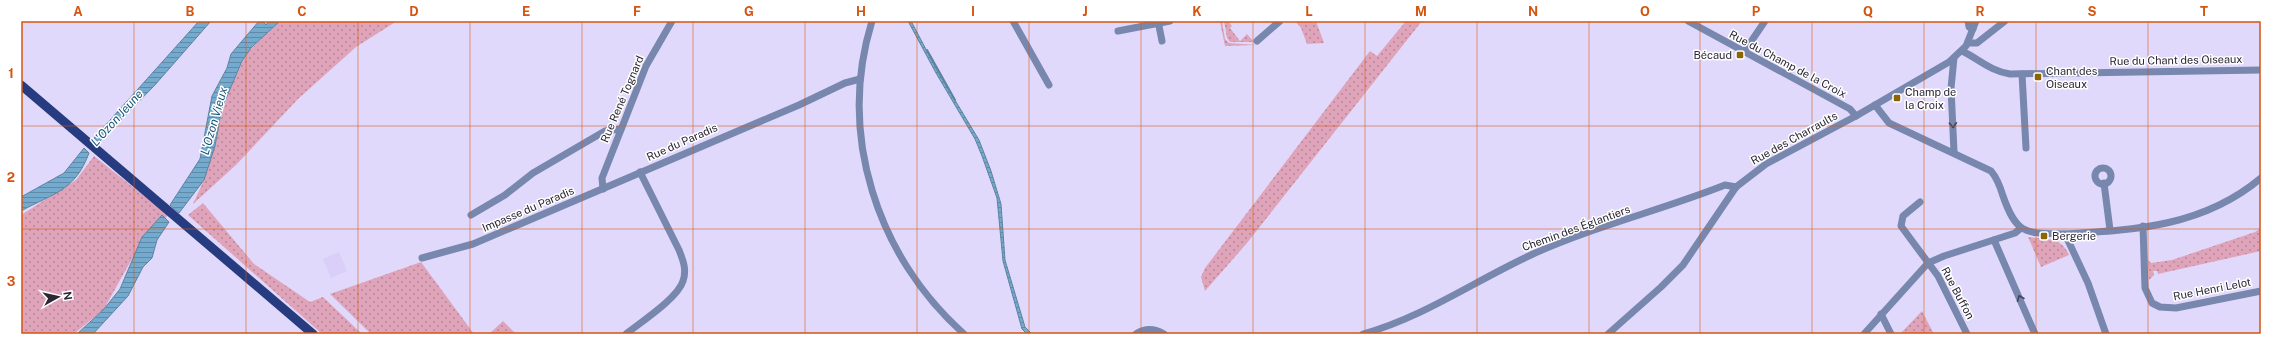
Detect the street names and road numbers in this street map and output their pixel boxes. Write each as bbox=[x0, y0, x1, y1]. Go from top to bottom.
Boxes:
street label: Rue du Champ de la Croix bbox=[1727, 28, 1849, 100]
street label: Rue du Chant des Oiseaux bbox=[2109, 53, 2243, 67]
street label: Rue René Tognard bbox=[598, 54, 646, 144]
street label: Rue des Charraults bbox=[1749, 109, 1840, 167]
street label: Rue du Paradis bbox=[645, 121, 720, 163]
street label: Impasse du Paradis bbox=[480, 184, 576, 234]
street label: Chemin des Églantiers bbox=[1520, 202, 1632, 253]
street label: Rue Buffon bbox=[1939, 265, 1977, 321]
street label: Rue Henri Lelot bbox=[2172, 276, 2252, 302]

